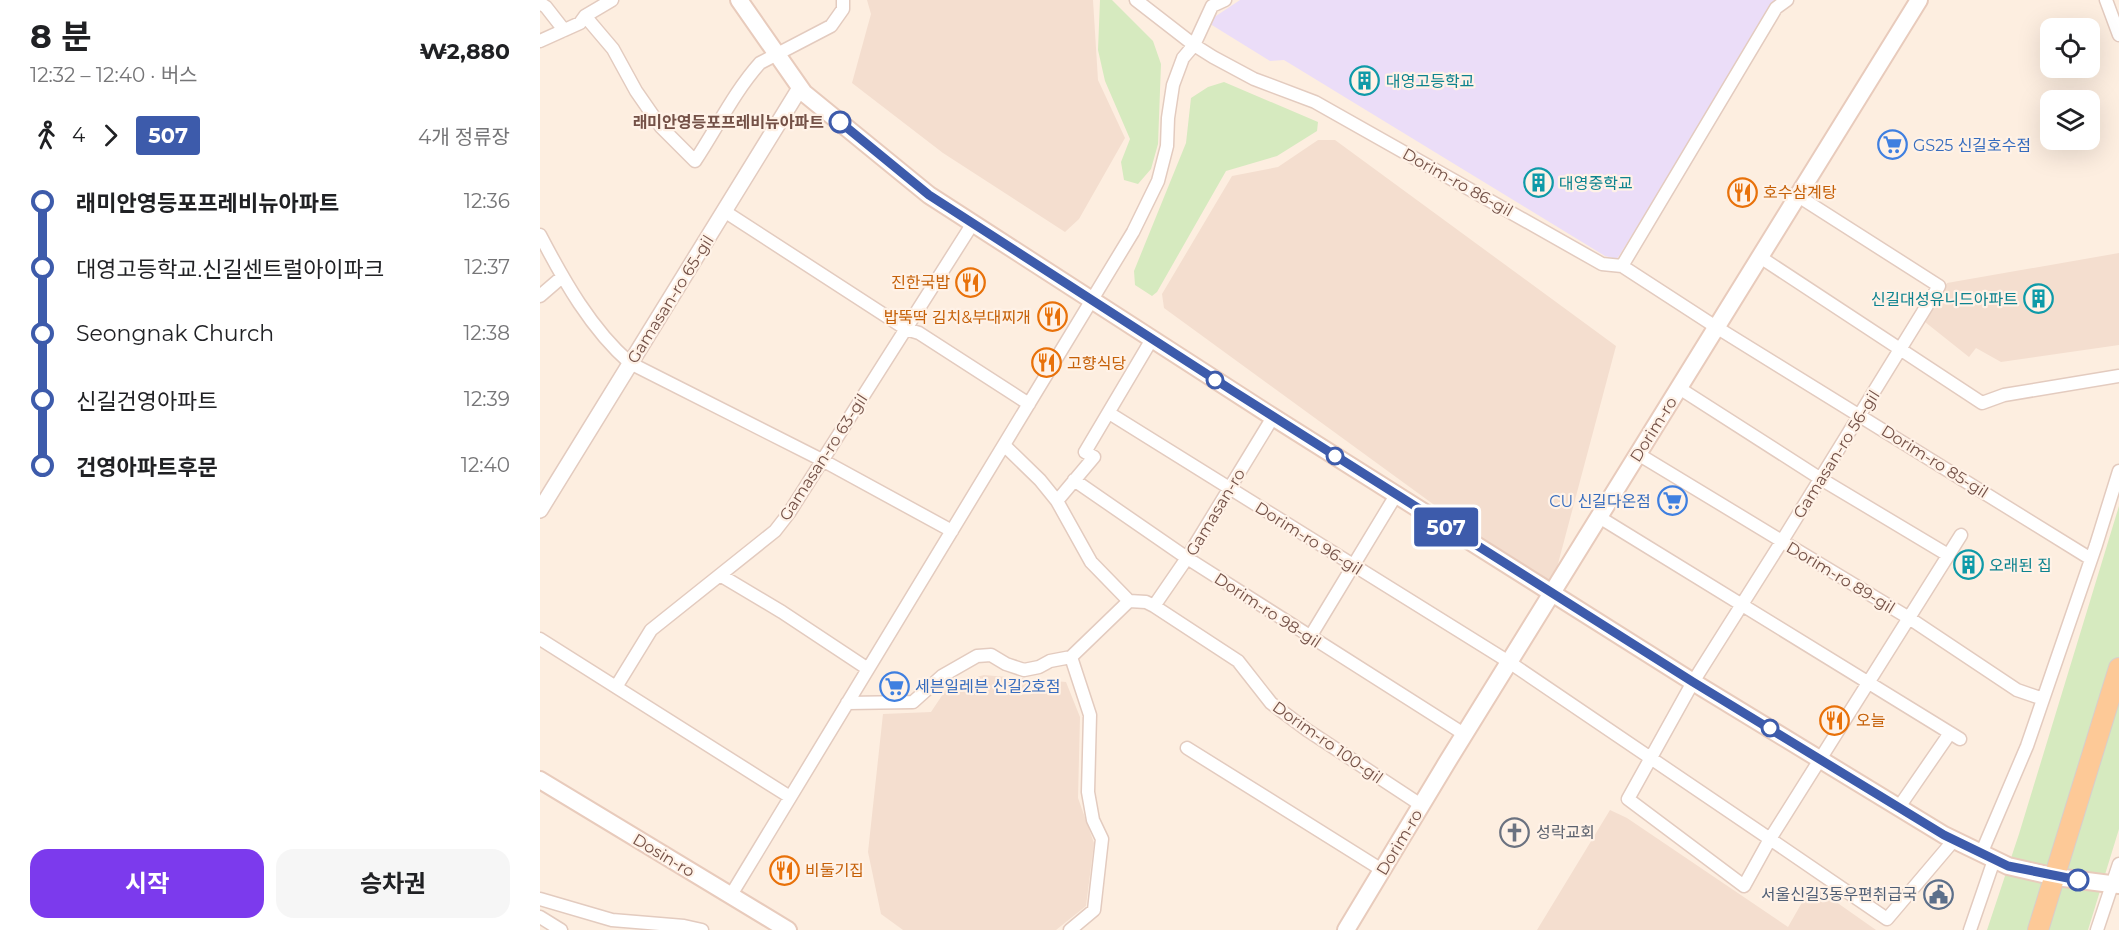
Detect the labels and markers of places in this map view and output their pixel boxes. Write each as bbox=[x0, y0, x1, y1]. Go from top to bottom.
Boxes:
building icon: 대영고등학교 bbox=[1349, 65, 1381, 97]
place label: 대영고등학교 bbox=[1386, 72, 1474, 91]
marker: 래미안영등포프레비뉴아파트 bbox=[829, 111, 851, 133]
place label: 래미안영등포프레비뉴아파트 bbox=[633, 113, 824, 132]
supermarket icon: GS25 신길호수점 bbox=[1876, 129, 1908, 161]
place label: GS25 신길호수점 bbox=[1913, 136, 2031, 155]
building icon: 대영중학교 bbox=[1522, 167, 1554, 199]
place label: 대영중학교 bbox=[1559, 174, 1633, 193]
restaurant icon: 호수삼계탕 bbox=[1726, 176, 1758, 208]
place label: 호수삼계탕 bbox=[1763, 183, 1837, 202]
restaurant icon: 진한국밥 bbox=[955, 266, 987, 298]
place label: 진한국밥 bbox=[891, 273, 950, 292]
building icon: 신길대성유니드아파트 bbox=[2023, 283, 2055, 315]
place label: 신길대성유니드아파트 bbox=[1871, 290, 2018, 309]
restaurant icon: 밥뚝딱 김치&부대찌개 bbox=[1036, 301, 1068, 333]
place label: 밥뚝딱 김치&부대찌개 bbox=[884, 308, 1031, 327]
restaurant icon: 고향식당 bbox=[1030, 347, 1062, 379]
place label: 고향식당 bbox=[1067, 354, 1126, 373]
unlabelled marker bbox=[1206, 371, 1224, 389]
unlabelled marker bbox=[1326, 447, 1344, 465]
supermarket icon: CU 신길다온점 bbox=[1656, 485, 1688, 517]
place label: CU 신길다온점 bbox=[1549, 492, 1651, 511]
building icon: 오래된 집 bbox=[1952, 549, 1984, 581]
place label: 오래된 집 bbox=[1989, 556, 2052, 575]
supermarket icon: 세븐일레븐 신길2호점 bbox=[878, 670, 910, 702]
place label: 세븐일레븐 신길2호점 bbox=[915, 677, 1061, 696]
restaurant icon: 오늘 bbox=[1819, 704, 1851, 736]
place label: 오늘 bbox=[1856, 711, 1885, 730]
unlabelled marker bbox=[1761, 719, 1779, 737]
church icon: 성락교회 bbox=[1499, 816, 1531, 848]
place label: 성락교회 bbox=[1536, 823, 1595, 842]
restaurant icon: 비둘기집 bbox=[768, 854, 800, 886]
place label: 비둘기집 bbox=[805, 861, 864, 880]
unlabelled marker bbox=[2067, 869, 2089, 891]
public building icon: 서울신길3동우편취급국 bbox=[1922, 878, 1954, 910]
place label: 서울신길3동우편취급국 bbox=[1761, 885, 1917, 904]

